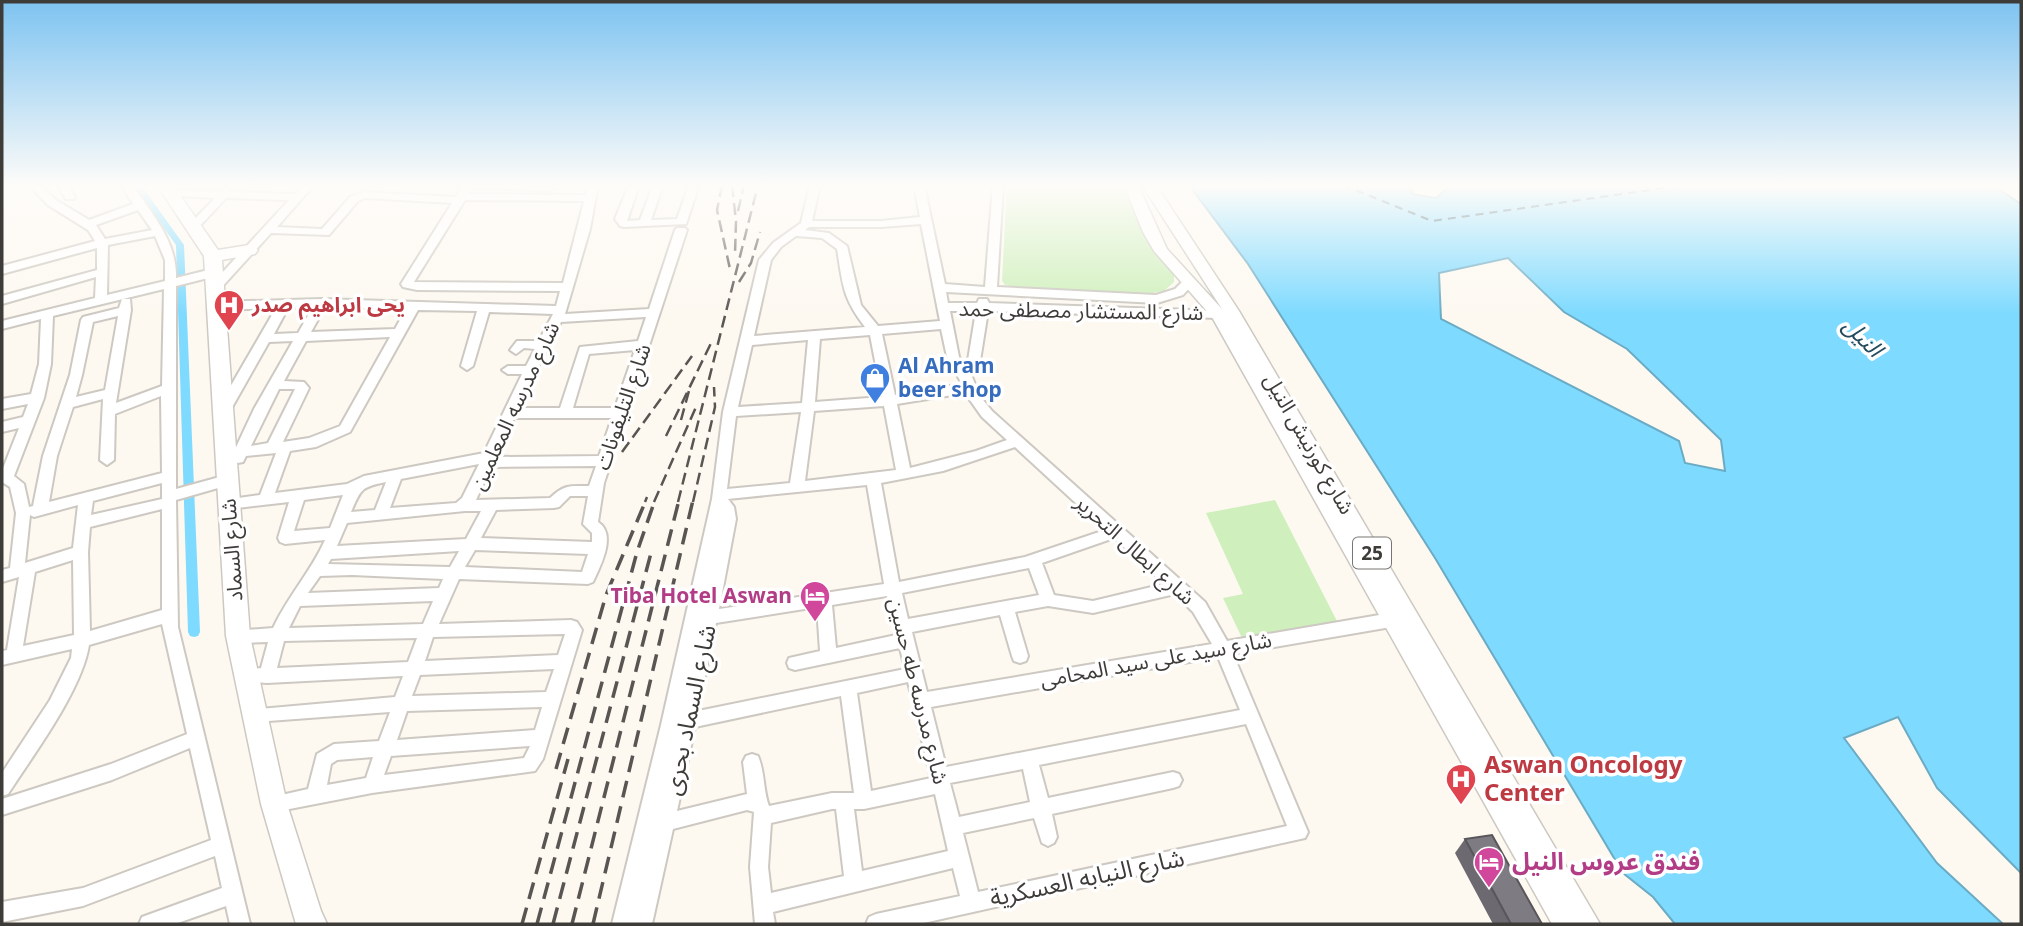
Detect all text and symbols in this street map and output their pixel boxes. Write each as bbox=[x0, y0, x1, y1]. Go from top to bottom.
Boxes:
hospital icon: يحى ابراهيم صدر bbox=[212, 288, 246, 332]
place label: يحى ابراهيم صدر bbox=[251, 290, 405, 320]
street label: شارع المستشار مصطفى حمد bbox=[958, 294, 1204, 328]
water label: النيل bbox=[1837, 309, 1893, 365]
street label: شارع مدرسه المعلمين bbox=[463, 317, 567, 495]
street label: شارع التليفونات bbox=[587, 340, 659, 474]
place label: Al Ahram beer shop bbox=[898, 351, 1002, 403]
shop icon: Al Ahram beer shop bbox=[858, 361, 892, 405]
street label: شارع كورنيش النيل bbox=[1256, 368, 1362, 520]
street label: شارع ابطال التحرير bbox=[1068, 487, 1202, 612]
street label: شارع السماد bbox=[213, 498, 251, 602]
road number: 25 bbox=[1353, 538, 1391, 568]
hotel icon: Tiba Hotel Aswan bbox=[798, 579, 832, 623]
place label: Tiba Hotel Aswan bbox=[610, 581, 792, 609]
street label: شارع مدرسه طه حسين bbox=[880, 595, 956, 787]
street label: شارع السماد بحرى bbox=[654, 621, 725, 798]
street label: شارع سيد على سيد المحامى bbox=[1038, 625, 1274, 695]
place label: Aswan Oncology Center bbox=[1484, 747, 1683, 808]
hospital icon: Aswan Oncology Center bbox=[1444, 762, 1478, 806]
street label: شارع النيابه العسكرية bbox=[986, 840, 1187, 915]
place label: فندق عروس النيل bbox=[1512, 844, 1700, 877]
hotel icon: فندق عروس النيل bbox=[1472, 845, 1506, 889]

